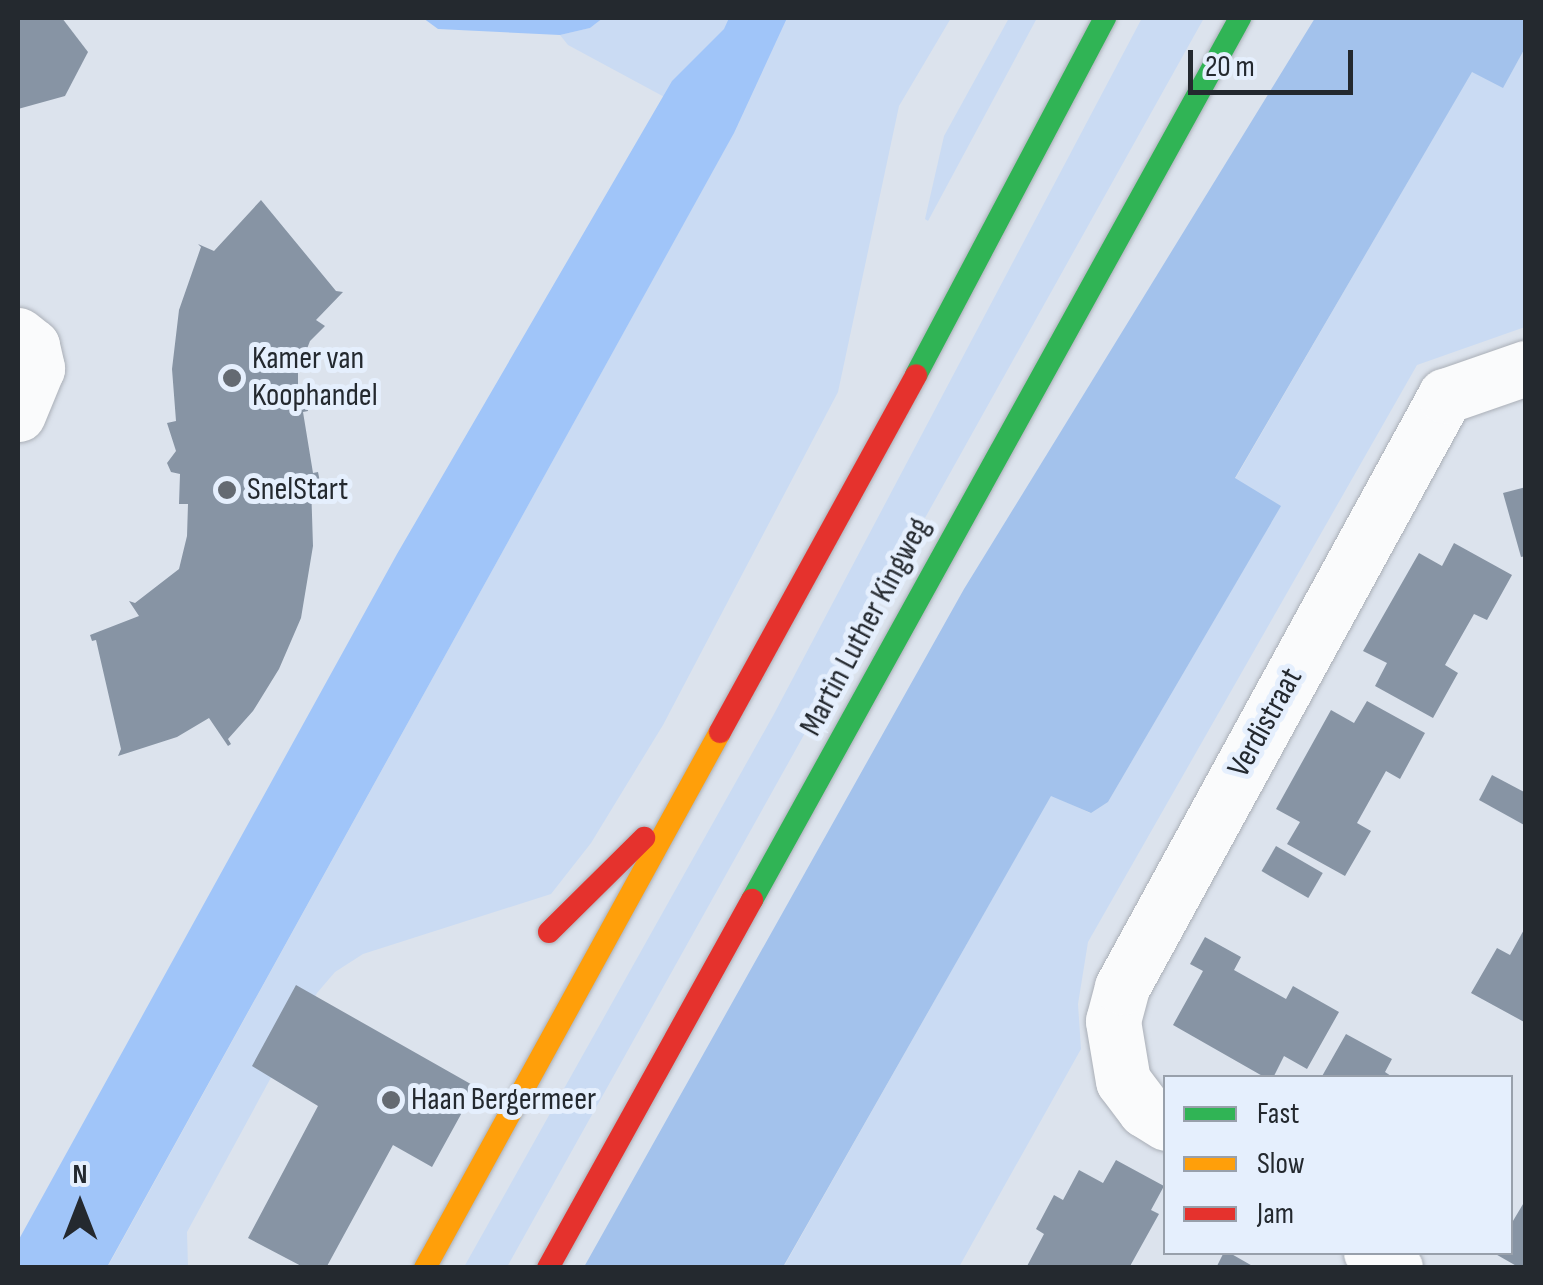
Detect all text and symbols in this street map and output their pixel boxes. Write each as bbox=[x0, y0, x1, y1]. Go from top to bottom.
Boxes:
scale bar bbox=[1193, 30, 1358, 92]
text: 20 m bbox=[1205, 49, 1255, 85]
place label: Kamer van Koophandel bbox=[252, 341, 378, 416]
marker: Kamer van Koophandel bbox=[221, 367, 243, 389]
place label: SnelStart bbox=[247, 471, 348, 509]
marker: SnelStart bbox=[216, 479, 238, 501]
street label: Martin Luther Kingweg bbox=[792, 511, 940, 743]
street label: Verdistraat bbox=[1220, 662, 1312, 784]
legend bbox=[1163, 1075, 1513, 1255]
place label: Haan Bergermeer bbox=[411, 1081, 596, 1119]
marker: Haan Bergermeer bbox=[380, 1089, 402, 1111]
text: Fast bbox=[1257, 1096, 1299, 1132]
text: Slow bbox=[1257, 1146, 1305, 1182]
north arrow bbox=[30, 1155, 130, 1255]
text: N bbox=[73, 1158, 87, 1191]
text: Jam bbox=[1257, 1196, 1294, 1232]

